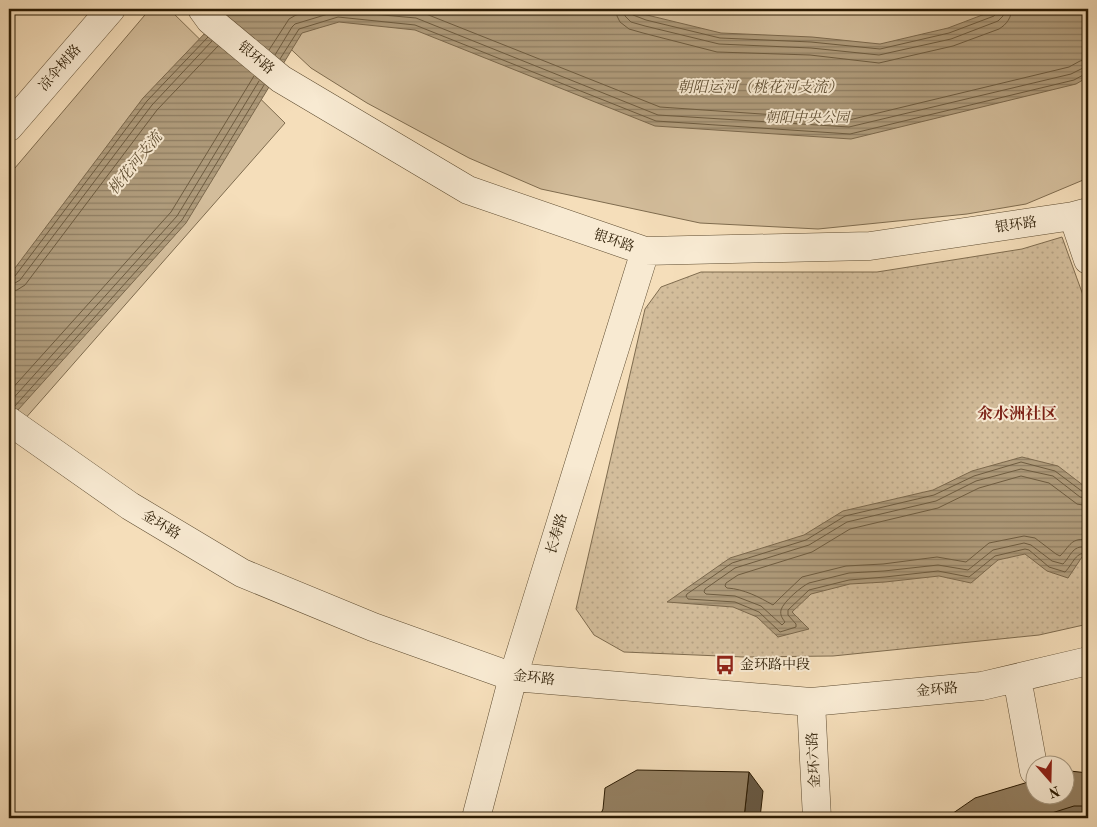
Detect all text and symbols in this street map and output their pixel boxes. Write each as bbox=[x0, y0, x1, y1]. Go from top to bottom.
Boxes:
street label: 银环路 bbox=[235, 38, 277, 77]
street label: 凉伞树路 bbox=[36, 42, 84, 94]
water label: 朝阳运河（桃花河支流） bbox=[677, 79, 843, 96]
park label: 朝阳中央公园 bbox=[765, 110, 851, 125]
water label: 桃花河支流 bbox=[105, 127, 167, 198]
street label: 银环路 bbox=[994, 214, 1038, 235]
street label: 银环路 bbox=[592, 227, 636, 254]
district label: 氽水洲社区 bbox=[977, 405, 1057, 423]
street label: 金环路 bbox=[139, 507, 183, 542]
street label: 长寿路 bbox=[543, 512, 570, 556]
bus stop icon: 金环路中段 bbox=[714, 654, 736, 676]
place label: 金环路中段 bbox=[740, 657, 810, 672]
street label: 金环路 bbox=[512, 668, 556, 688]
street label: 金环路 bbox=[915, 680, 959, 699]
street label: 金环六路 bbox=[805, 732, 822, 788]
north arrow bbox=[1024, 754, 1074, 804]
text: N bbox=[1046, 783, 1062, 800]

